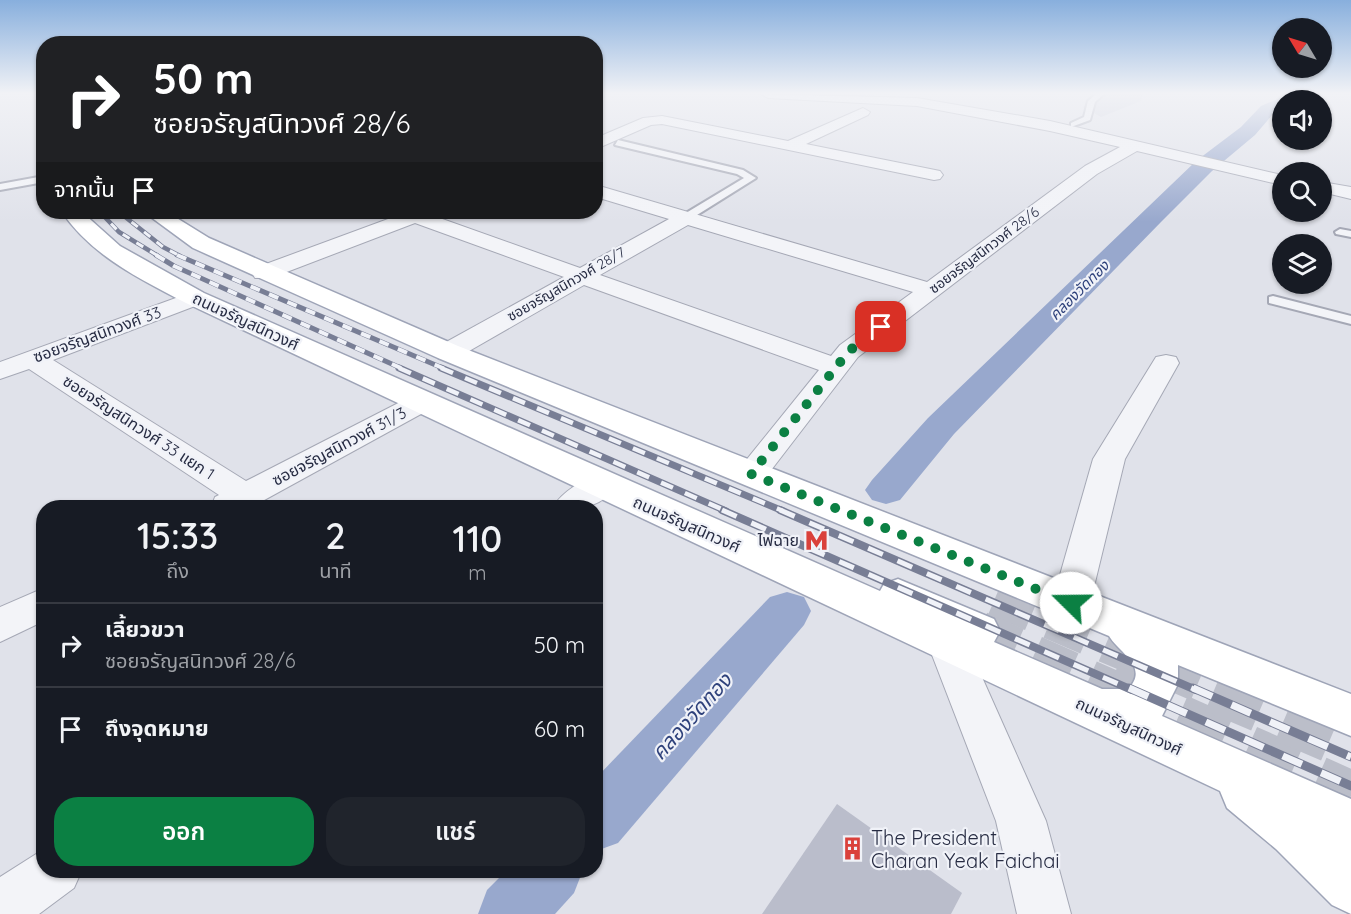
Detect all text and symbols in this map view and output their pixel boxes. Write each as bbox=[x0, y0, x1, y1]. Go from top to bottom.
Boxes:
north arrow bbox=[1272, 18, 1332, 78]
map controls bbox=[1272, 18, 1332, 294]
text: 50 m bbox=[153, 52, 253, 105]
icon: right bbox=[54, 60, 132, 138]
button: sound bbox=[1272, 90, 1332, 150]
text: ซอยจรัญสนิทวงศ์ 28/6 bbox=[153, 106, 410, 140]
button: search bbox=[1272, 162, 1332, 222]
icon: arrive bbox=[127, 174, 160, 207]
text: จากนั้น bbox=[54, 175, 115, 203]
street label: ซอยจรัญสนิทวงศ์ 28/6 bbox=[925, 202, 1043, 297]
button: layers bbox=[1272, 234, 1332, 294]
street label: ซอยจรัญสนิทวงศ์ 28/7 bbox=[504, 243, 628, 325]
water label: คลองวัดทอง bbox=[1045, 255, 1114, 324]
street label: ถนนจรัญสนิทวงศ์ bbox=[190, 288, 302, 354]
pin bbox=[855, 301, 906, 352]
street label: ซอยจรัญสนิทวงศ์ 33 bbox=[30, 302, 164, 366]
icon: arrive bbox=[864, 310, 897, 343]
street label: ซอยจรัญสนิทวงศ์ 33 แยก 1 bbox=[59, 370, 219, 484]
street label: ซอยจรัญสนิทวงศ์ 31/3 bbox=[268, 402, 410, 490]
street label: ถนนจรัญสนิทวงศ์ bbox=[630, 491, 744, 557]
text: 15:33 bbox=[137, 513, 218, 558]
text: 2 bbox=[325, 513, 346, 558]
text: 110 bbox=[453, 516, 502, 561]
metro station icon: ไฟฉาย bbox=[804, 527, 830, 553]
place label: ไฟฉาย bbox=[757, 530, 799, 550]
text: ถึง bbox=[166, 558, 189, 583]
text: นาที bbox=[319, 558, 352, 583]
text: m bbox=[468, 560, 486, 585]
position arrow bbox=[1039, 571, 1103, 635]
text: เลี้ยวขวา bbox=[105, 615, 185, 643]
icon: right bbox=[54, 629, 87, 662]
text: 50 m bbox=[534, 631, 585, 659]
text: ซอยจรัญสนิทวงศ์ 28/6 bbox=[105, 648, 296, 673]
water label: คลองวัดทอง bbox=[645, 666, 738, 765]
street label: ถนนจรัญสนิทวงศ์ bbox=[1073, 693, 1185, 759]
icon: arrive bbox=[54, 713, 87, 746]
text: ถึงจุดหมาย bbox=[105, 714, 209, 742]
text: 60 m bbox=[534, 715, 585, 743]
button: ออก bbox=[54, 797, 314, 866]
button: แชร์ bbox=[326, 797, 585, 866]
place label: The President Charan Yeak Faichai bbox=[871, 825, 1060, 873]
building icon: The President Charan Yeak Faichai bbox=[840, 835, 866, 861]

